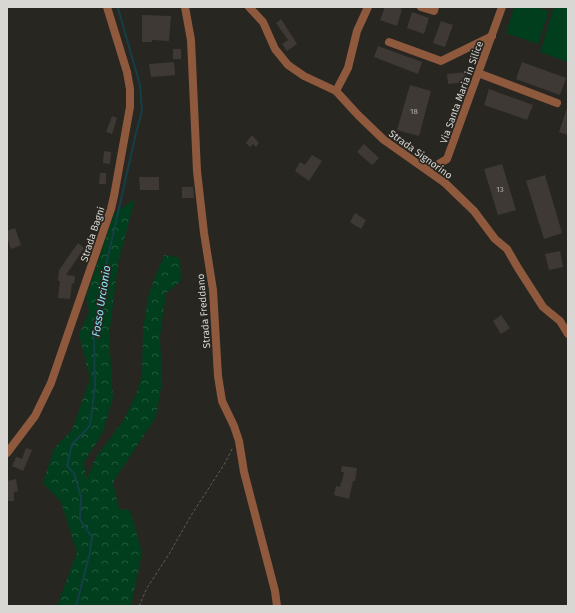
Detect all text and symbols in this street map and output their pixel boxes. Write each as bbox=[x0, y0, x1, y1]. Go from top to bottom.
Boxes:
street label: Via Santa Maria in Silice bbox=[438, 39, 486, 145]
house number: 18 bbox=[410, 107, 419, 116]
street label: Strada Signorino bbox=[386, 128, 455, 182]
house number: 13 bbox=[496, 185, 504, 194]
street label: Strada Bagni bbox=[78, 205, 108, 263]
water label: Fosso Urcionio bbox=[89, 264, 114, 338]
street label: Strada Freddano bbox=[195, 273, 213, 349]

